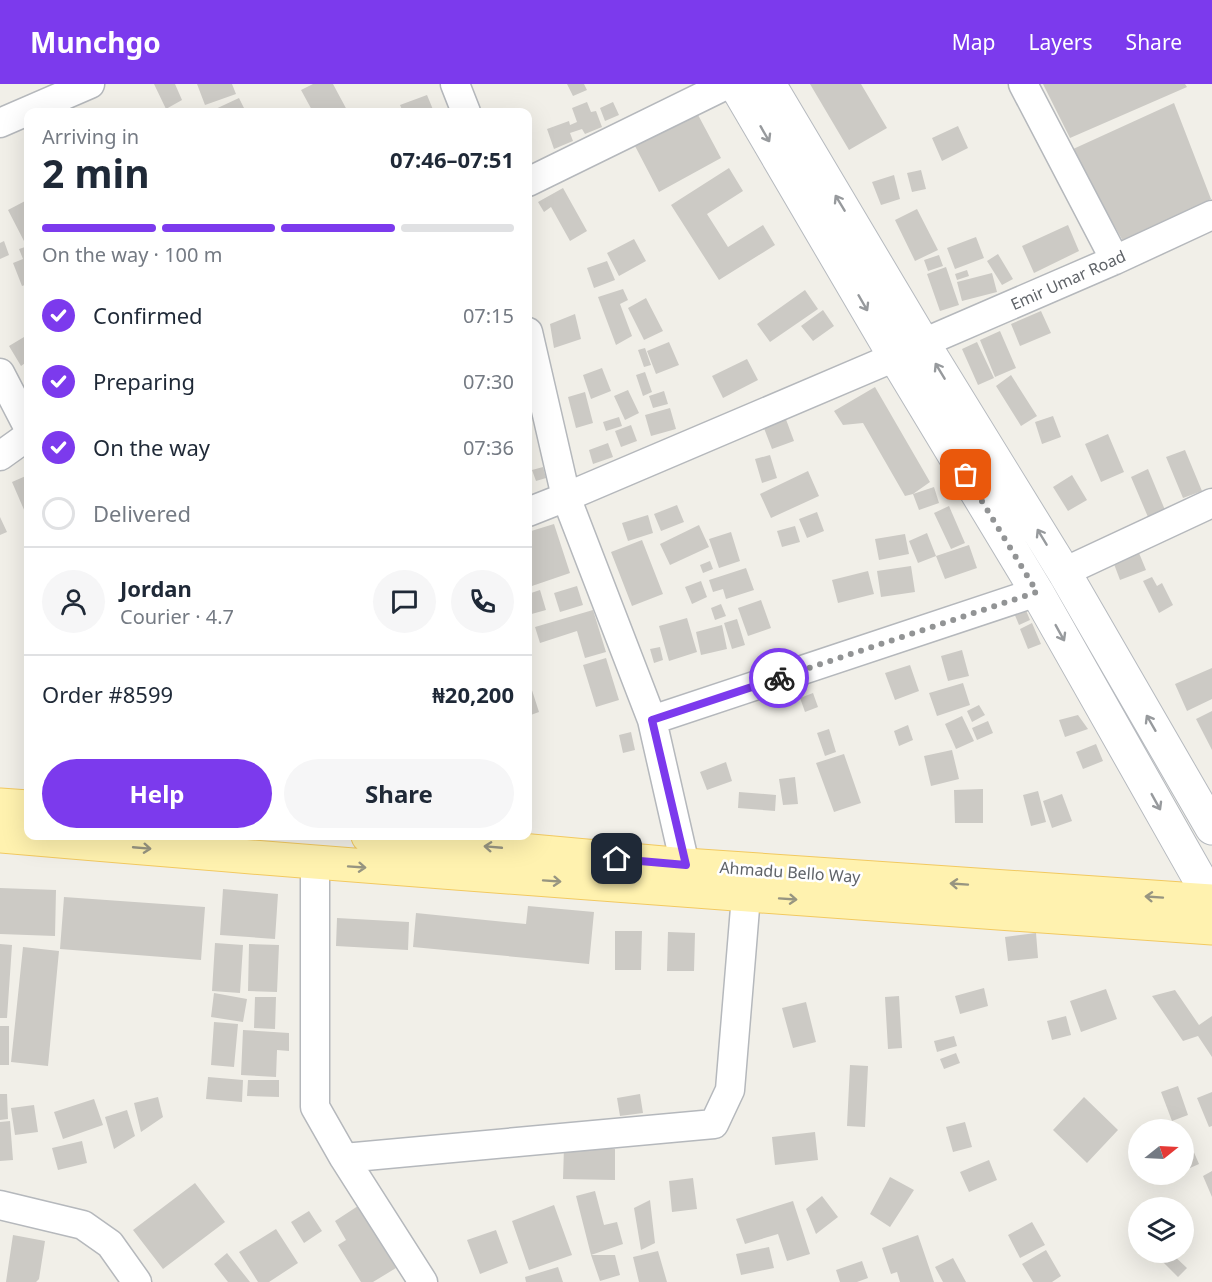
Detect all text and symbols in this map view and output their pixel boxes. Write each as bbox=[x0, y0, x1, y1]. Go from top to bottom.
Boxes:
text: Munchgo bbox=[30, 23, 161, 61]
text: Map bbox=[952, 28, 996, 56]
text: Layers bbox=[1029, 28, 1093, 56]
text: Share bbox=[1126, 28, 1182, 56]
text: Arriving in bbox=[42, 123, 139, 150]
one-way arrow bbox=[760, 125, 771, 143]
text: 07:46–07:51 bbox=[390, 144, 514, 174]
text: 2 min bbox=[42, 146, 149, 199]
one-way arrow bbox=[833, 195, 845, 212]
text: On the way · 100 m bbox=[42, 241, 222, 268]
street label: Emir Umar Road bbox=[1007, 245, 1129, 315]
one-way arrow bbox=[858, 294, 870, 311]
icon: check bbox=[42, 299, 75, 332]
text: Confirmed bbox=[93, 300, 203, 330]
text: 07:15 bbox=[463, 302, 514, 329]
one-way arrow bbox=[933, 363, 945, 380]
icon: check bbox=[42, 365, 75, 398]
text: Preparing bbox=[93, 366, 195, 396]
text: 07:30 bbox=[463, 368, 514, 395]
icon: check bbox=[42, 431, 75, 464]
text: On the way bbox=[93, 432, 210, 462]
text: 07:36 bbox=[463, 434, 514, 461]
pin bbox=[940, 449, 991, 500]
icon: bag bbox=[949, 458, 982, 491]
text: Delivered bbox=[93, 498, 191, 528]
one-way arrow bbox=[1035, 529, 1047, 546]
button: person bbox=[42, 570, 105, 633]
button: chat bbox=[373, 570, 436, 633]
button: phone bbox=[451, 570, 514, 633]
text: Jordan bbox=[120, 573, 192, 603]
text: Courier · 4.7 bbox=[120, 603, 234, 630]
one-way arrow bbox=[1055, 623, 1066, 641]
courier bbox=[749, 648, 809, 708]
icon: bike bbox=[763, 662, 796, 695]
text: Order #8599 bbox=[42, 679, 173, 709]
text: ₦20,200 bbox=[432, 679, 514, 709]
one-way arrow bbox=[1145, 715, 1157, 732]
button: Help bbox=[42, 759, 272, 828]
button: Share bbox=[284, 759, 514, 828]
one-way arrow bbox=[1151, 793, 1162, 811]
pin bbox=[591, 833, 642, 884]
one-way arrow bbox=[483, 841, 503, 852]
icon: home bbox=[600, 842, 633, 875]
one-way arrow bbox=[132, 843, 151, 854]
street label: Ahmadu Bello Way bbox=[719, 856, 862, 888]
one-way arrow bbox=[347, 861, 367, 872]
one-way arrow bbox=[541, 876, 561, 887]
one-way arrow bbox=[950, 878, 970, 889]
one-way arrow bbox=[1144, 891, 1164, 902]
one-way arrow bbox=[778, 894, 797, 905]
north arrow bbox=[1128, 1119, 1194, 1185]
map controls bbox=[1128, 1119, 1194, 1263]
button: layers bbox=[1128, 1197, 1194, 1263]

